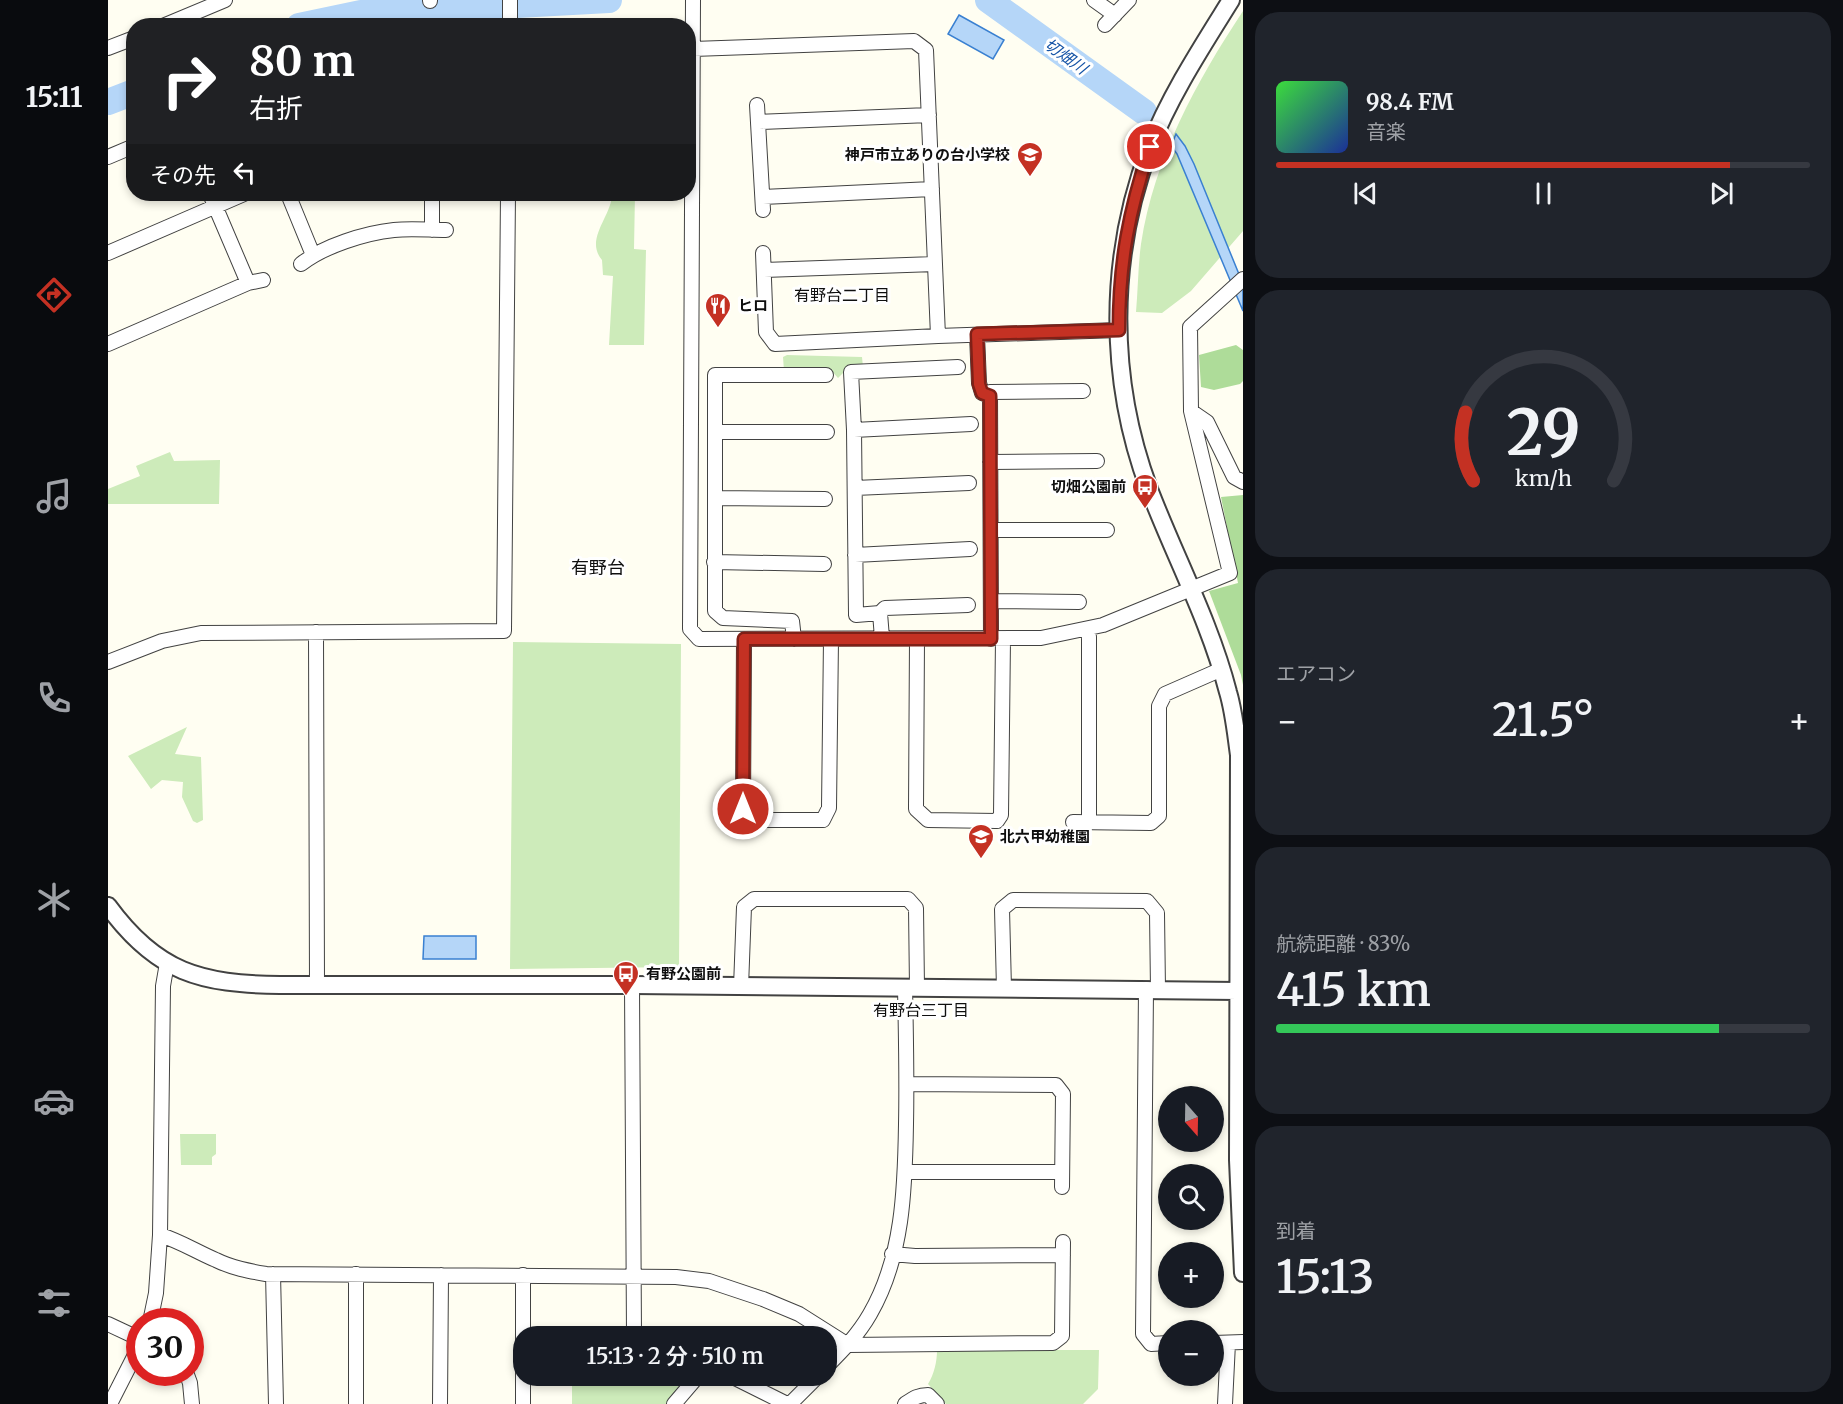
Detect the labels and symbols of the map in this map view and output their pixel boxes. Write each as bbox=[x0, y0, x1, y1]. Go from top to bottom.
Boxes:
water label: 切畑川 bbox=[1041, 34, 1093, 79]
pin bbox=[1124, 121, 1175, 172]
school or university icon: 神戸市立ありの台小学校 bbox=[1015, 140, 1045, 178]
place label: 神戸市立ありの台小学校 bbox=[844, 145, 1010, 164]
district label: 有野台二丁目 bbox=[794, 285, 890, 305]
restaurant icon: ヒロ bbox=[703, 291, 733, 329]
place label: ヒロ bbox=[738, 296, 768, 315]
bus stop icon: 切畑公園前 bbox=[1130, 472, 1160, 510]
place label: 切畑公園前 bbox=[1051, 477, 1126, 496]
district label: 有野台 bbox=[571, 556, 625, 579]
position arrow bbox=[711, 777, 775, 841]
school or university icon: 北六甲幼稚園 bbox=[966, 822, 996, 860]
place label: 北六甲幼稚園 bbox=[1000, 827, 1090, 846]
bus stop icon: 有野公園前 bbox=[611, 959, 641, 997]
place label: 有野公園前 bbox=[646, 964, 721, 983]
district label: 有野台三丁目 bbox=[873, 1000, 969, 1020]
north arrow bbox=[1158, 1086, 1224, 1152]
speed limit sign: 30 bbox=[126, 1308, 204, 1386]

